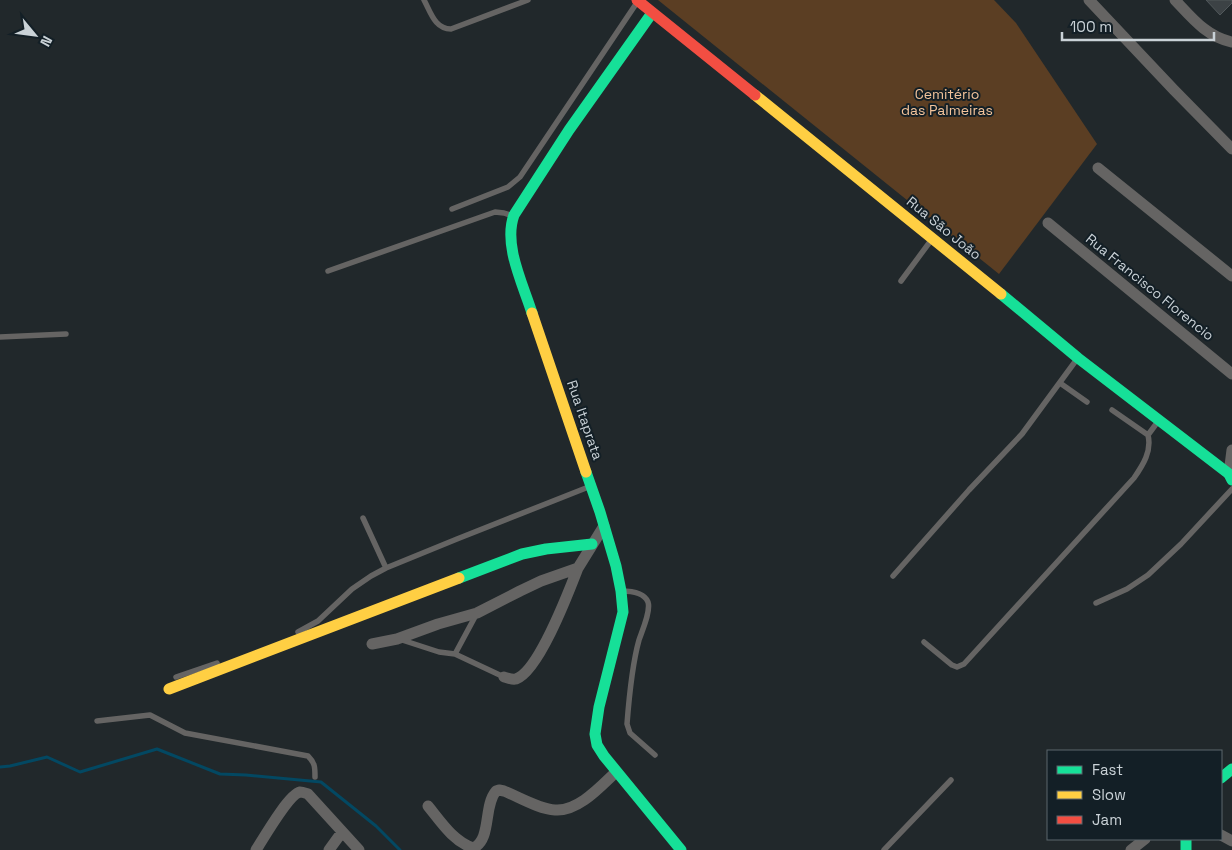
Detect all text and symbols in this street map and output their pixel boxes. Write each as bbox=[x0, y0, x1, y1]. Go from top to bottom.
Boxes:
north arrow bbox=[10, 10, 60, 60]
scale bar bbox=[1062, 10, 1214, 42]
text: 100 m bbox=[1070, 17, 1112, 36]
text: N bbox=[36, 33, 57, 50]
park label: Cemitério das Palmeiras bbox=[901, 85, 993, 119]
street label: Rua São João bbox=[903, 192, 985, 264]
street label: Rua Francisco Florencio bbox=[1082, 230, 1218, 344]
street label: Rua Itaprata bbox=[563, 378, 607, 462]
legend bbox=[1047, 750, 1222, 840]
text: Fast bbox=[1092, 760, 1123, 779]
text: Slow bbox=[1092, 785, 1126, 804]
text: Jam bbox=[1092, 810, 1122, 829]

